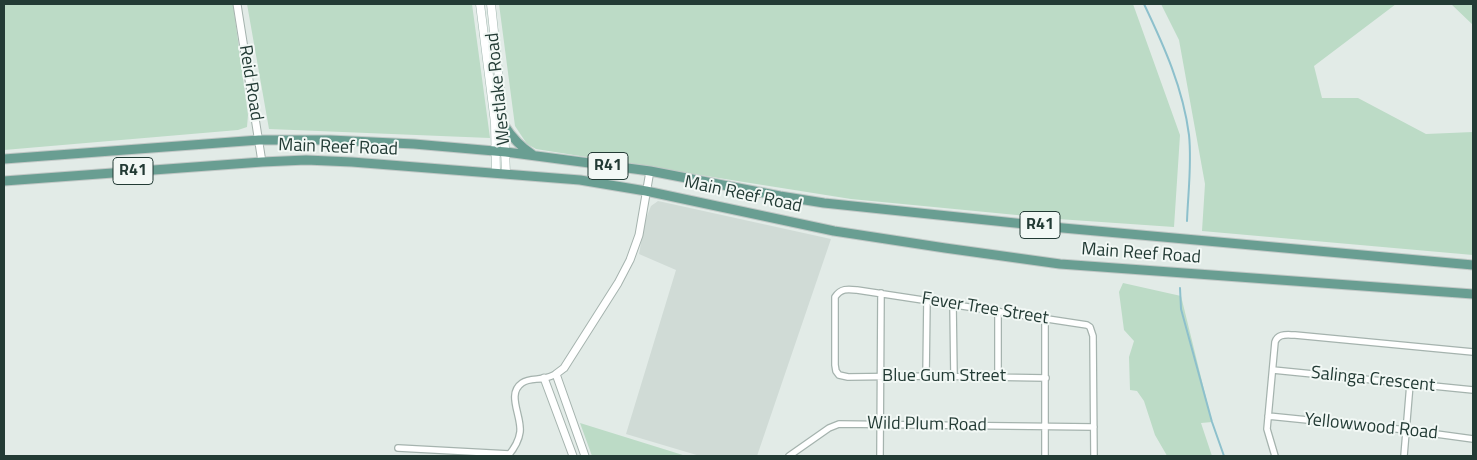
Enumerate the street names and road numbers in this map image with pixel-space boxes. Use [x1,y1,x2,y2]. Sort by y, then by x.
street label: Westlake Road [482,32,516,146]
street label: Reid Road [233,44,267,122]
street label: Main Reef Road [278,135,398,161]
road number: R41 [588,153,628,180]
road number: R41 [113,158,153,185]
street label: Main Reef Road [682,172,804,218]
road number: R41 [1020,212,1060,238]
street label: Main Reef Road [1081,239,1201,269]
street label: Fever Tree Street [920,288,1050,330]
street label: Salinga Crescent [1310,363,1436,397]
street label: Blue Gum Street [882,366,1006,388]
street label: Yellowwood Road [1303,409,1439,445]
street label: Wild Plum Road [867,413,987,437]

